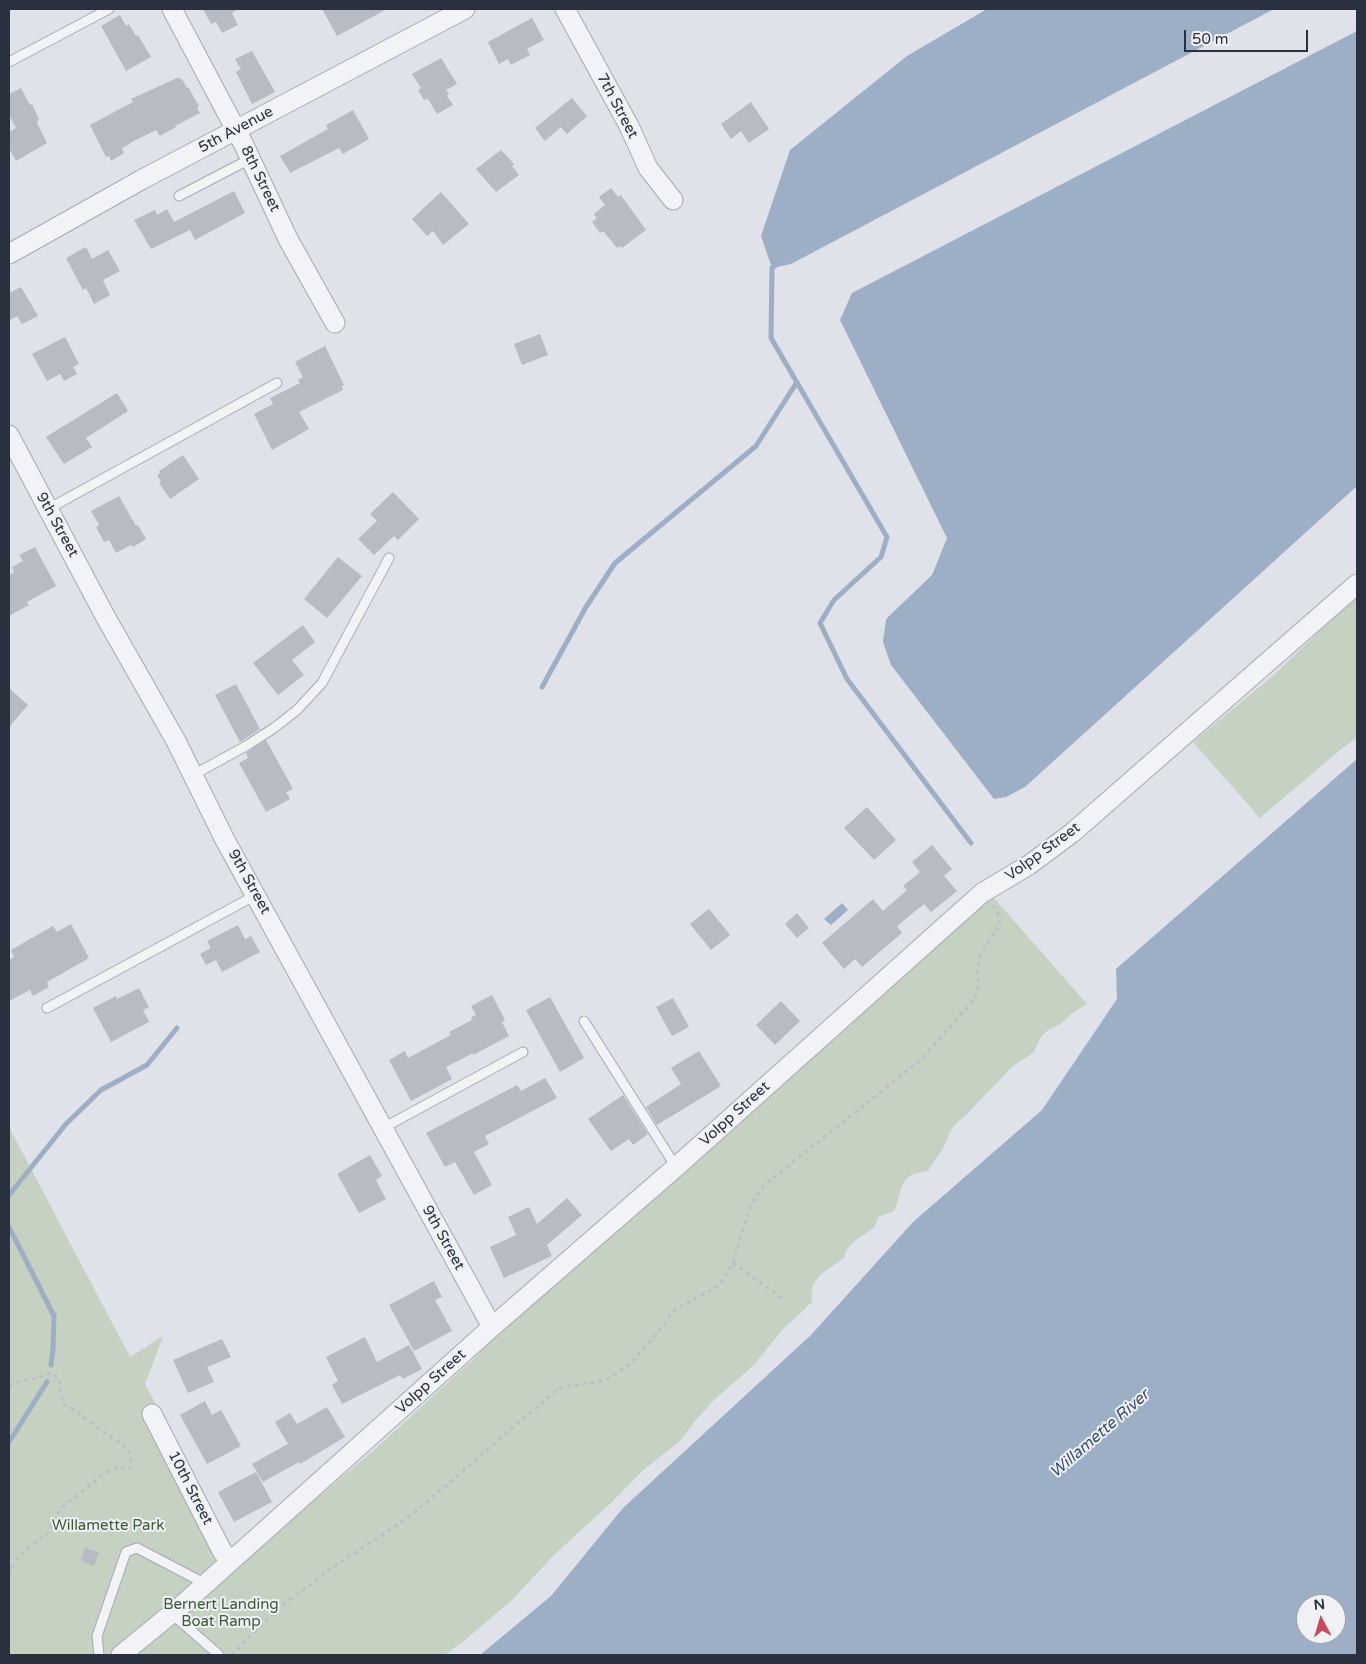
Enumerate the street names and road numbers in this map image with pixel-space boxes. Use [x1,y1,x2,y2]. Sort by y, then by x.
street label: 7th Street [592,70,642,142]
street label: 5th Avenue [196,103,276,157]
street label: 8th Street [236,143,284,215]
street label: 9th Street [32,490,82,560]
street label: Volpp Street [1002,819,1084,885]
street label: 9th Street [224,847,274,917]
street label: Volpp Street [696,1078,774,1150]
street label: 9th Street [418,1203,468,1273]
street label: Volpp Street [392,1346,470,1418]
street label: 10th Street [164,1448,216,1528]

